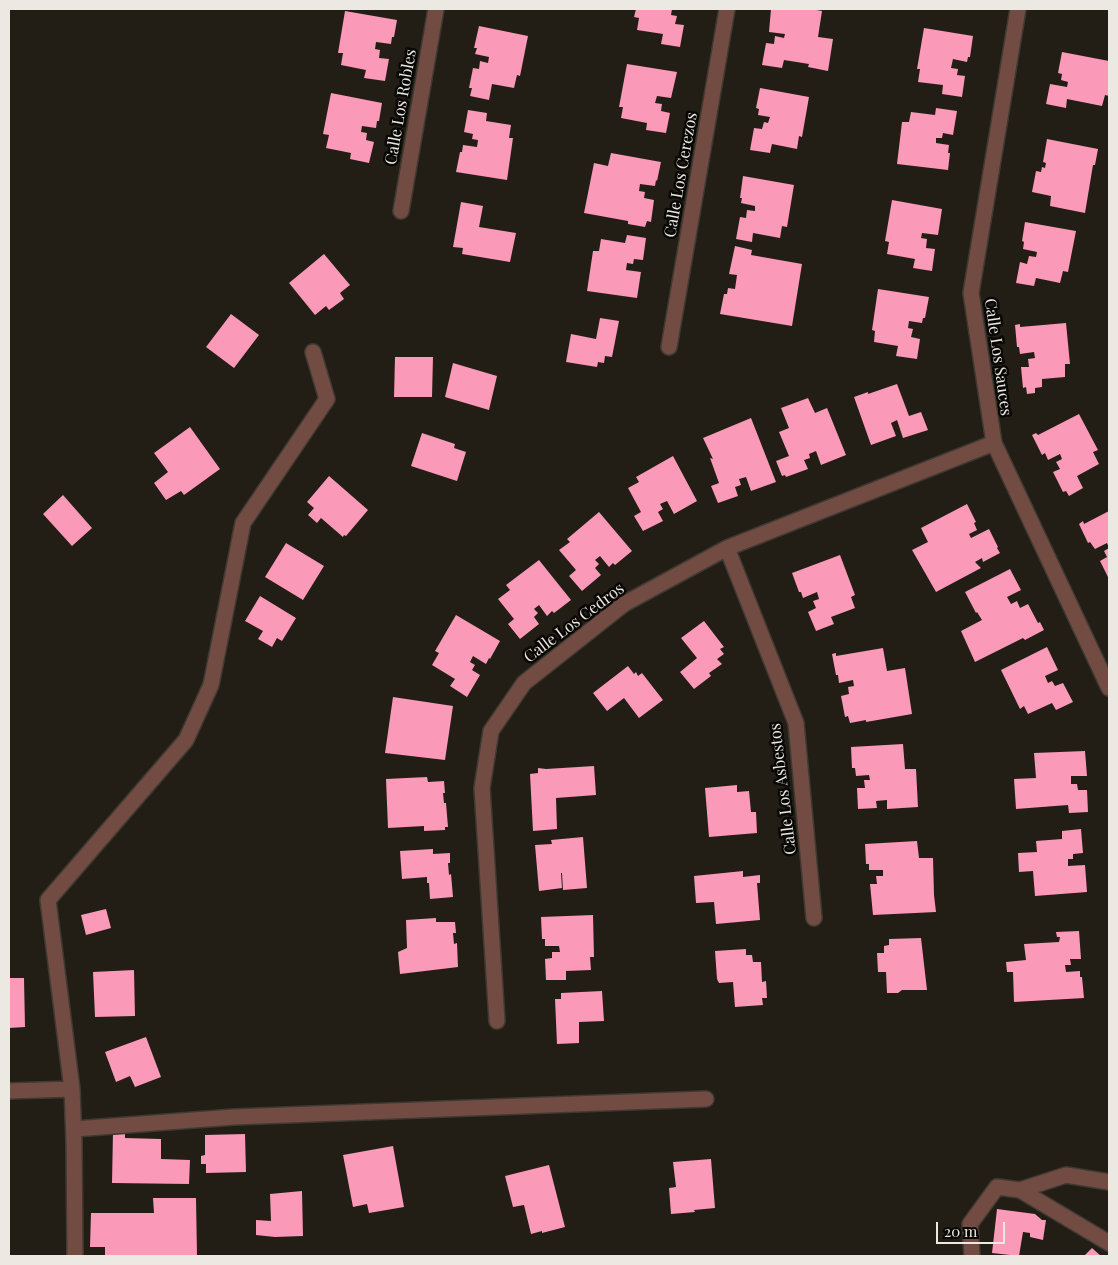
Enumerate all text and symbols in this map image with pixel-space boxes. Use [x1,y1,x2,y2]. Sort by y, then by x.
street label: Calle Los Robles [381,48,421,166]
street label: Calle Los Cerezos [661,111,701,239]
street label: Calle Los Sauces [980,297,1016,417]
street label: Calle Los Cedros [520,579,628,667]
street label: Calle Los Asbestos [765,722,801,856]
scale bar [938,1212,1007,1244]
text: 20 m [944,1221,977,1241]

